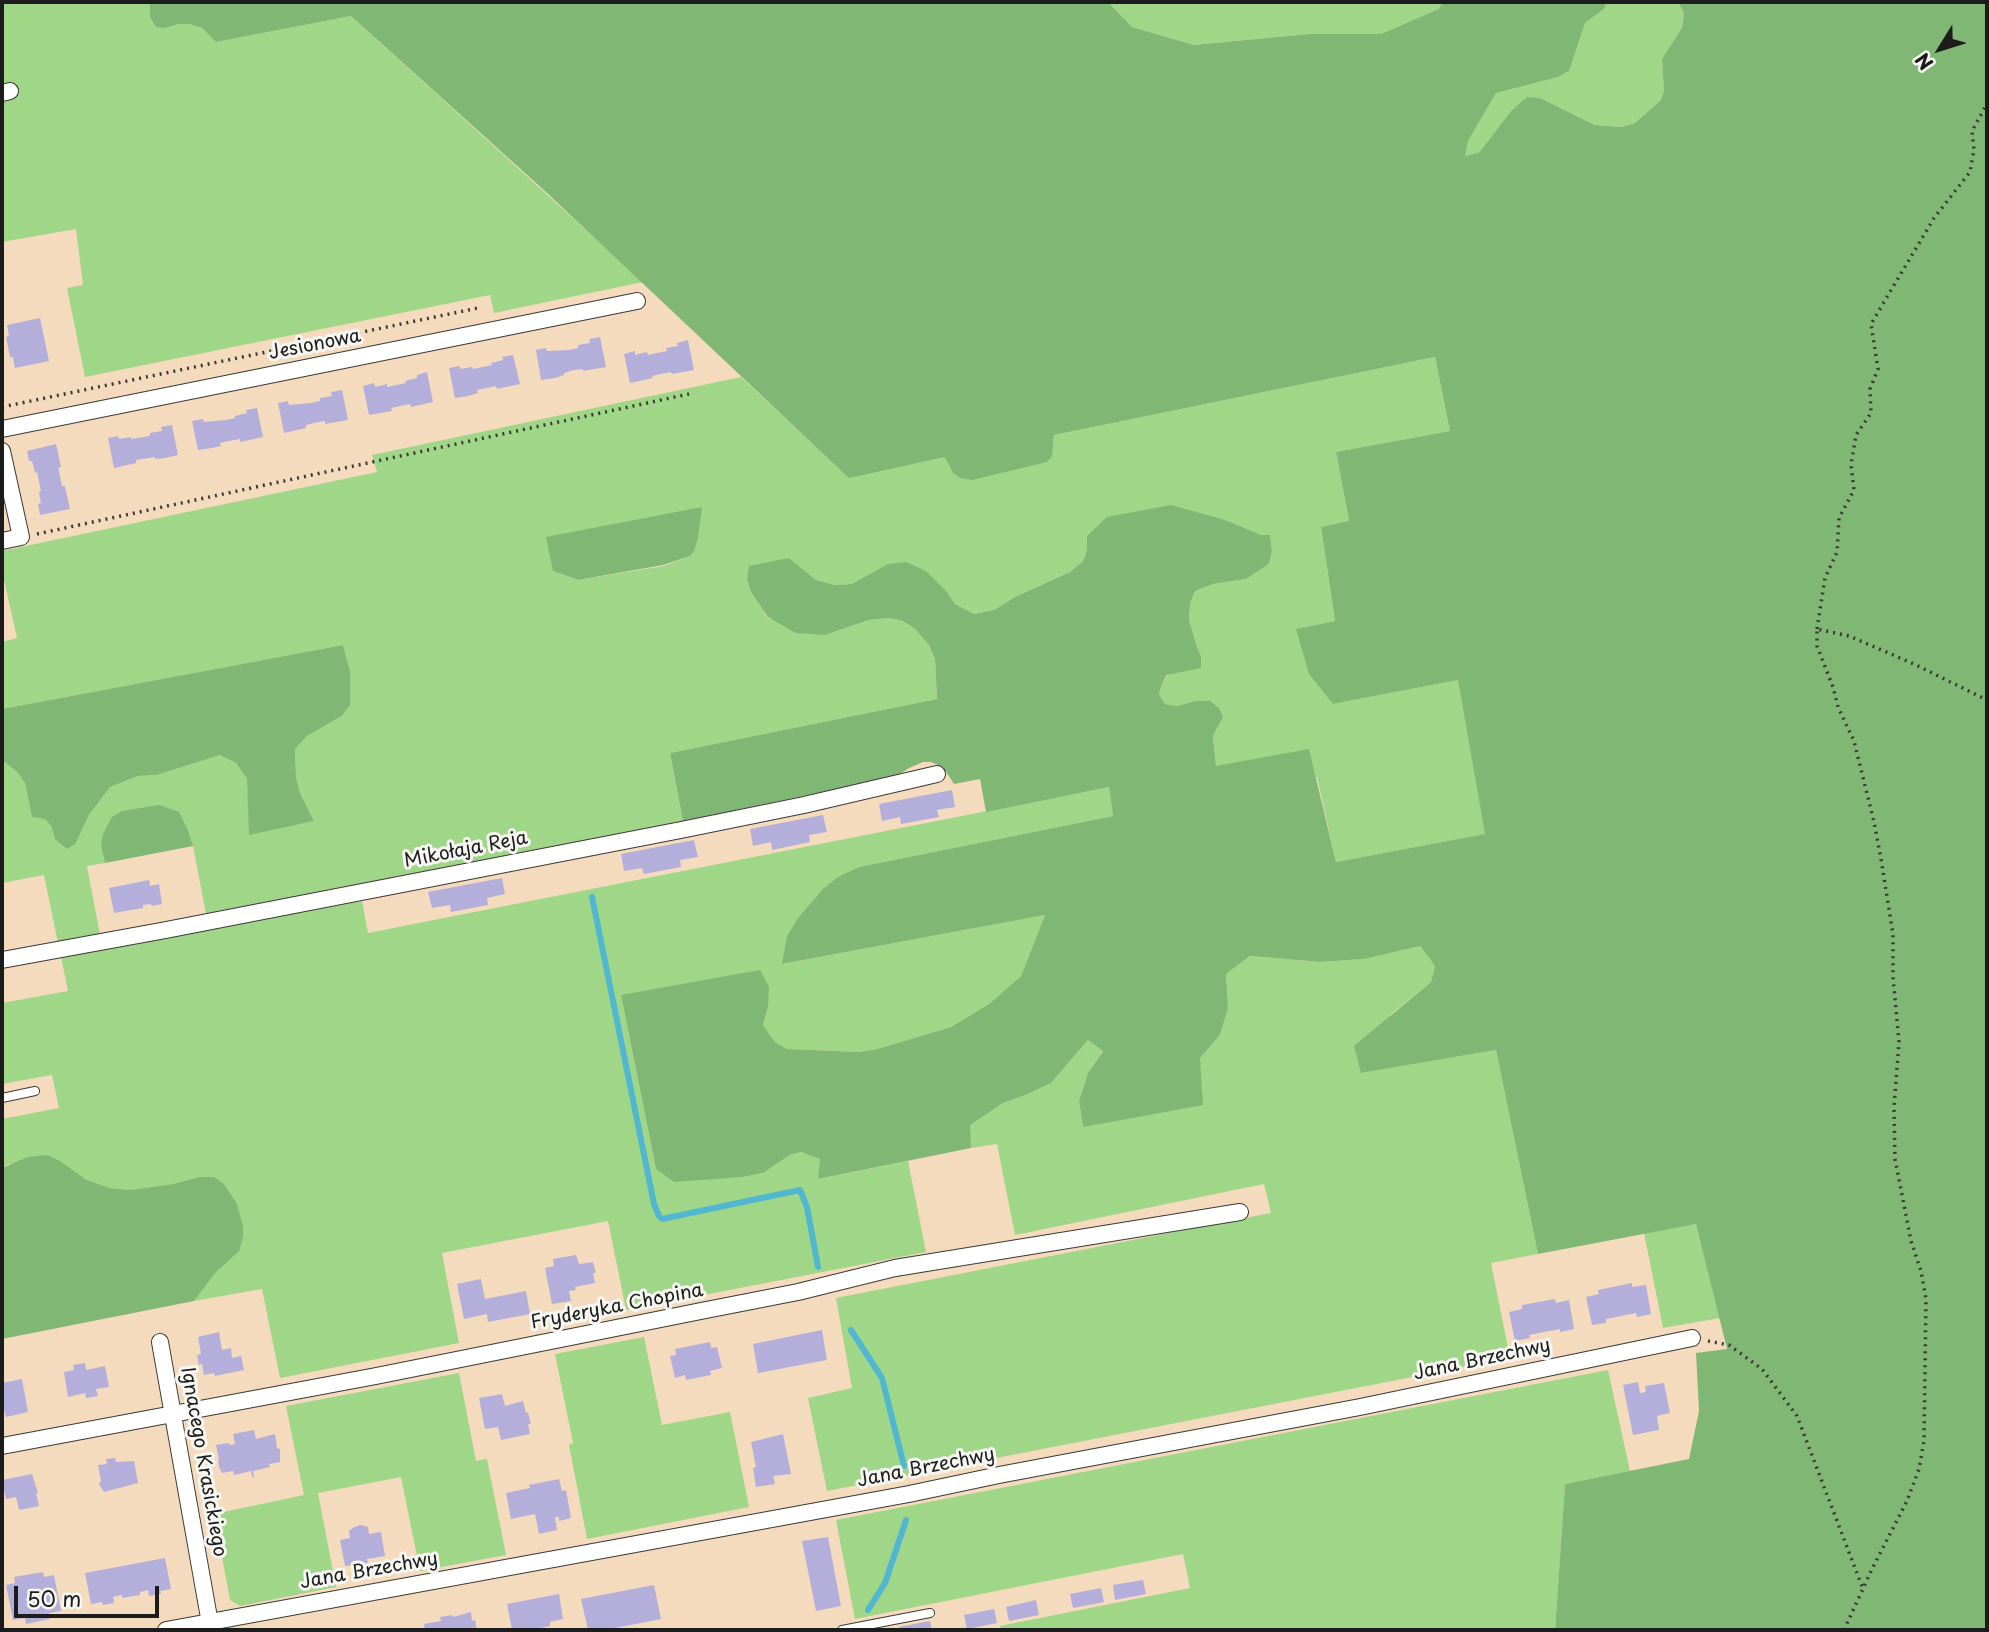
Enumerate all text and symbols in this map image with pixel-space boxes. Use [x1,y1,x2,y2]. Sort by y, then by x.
north arrow [1905,14,1975,84]
text: N [1908,47,1939,76]
street label: Jesionowa [267,325,363,365]
street label: Mikołaja Reja [402,827,530,873]
street label: Fryderyka Chopina [529,1279,705,1335]
street label: Jana Brzechwy [1411,1334,1553,1386]
street label: Ignacego Krasickiego [175,1365,231,1559]
street label: Jana Brzechwy [855,1444,997,1492]
street label: Jana Brzechwy [298,1548,440,1594]
scale bar [18,1572,163,1616]
text: 50 m [27,1582,81,1614]

